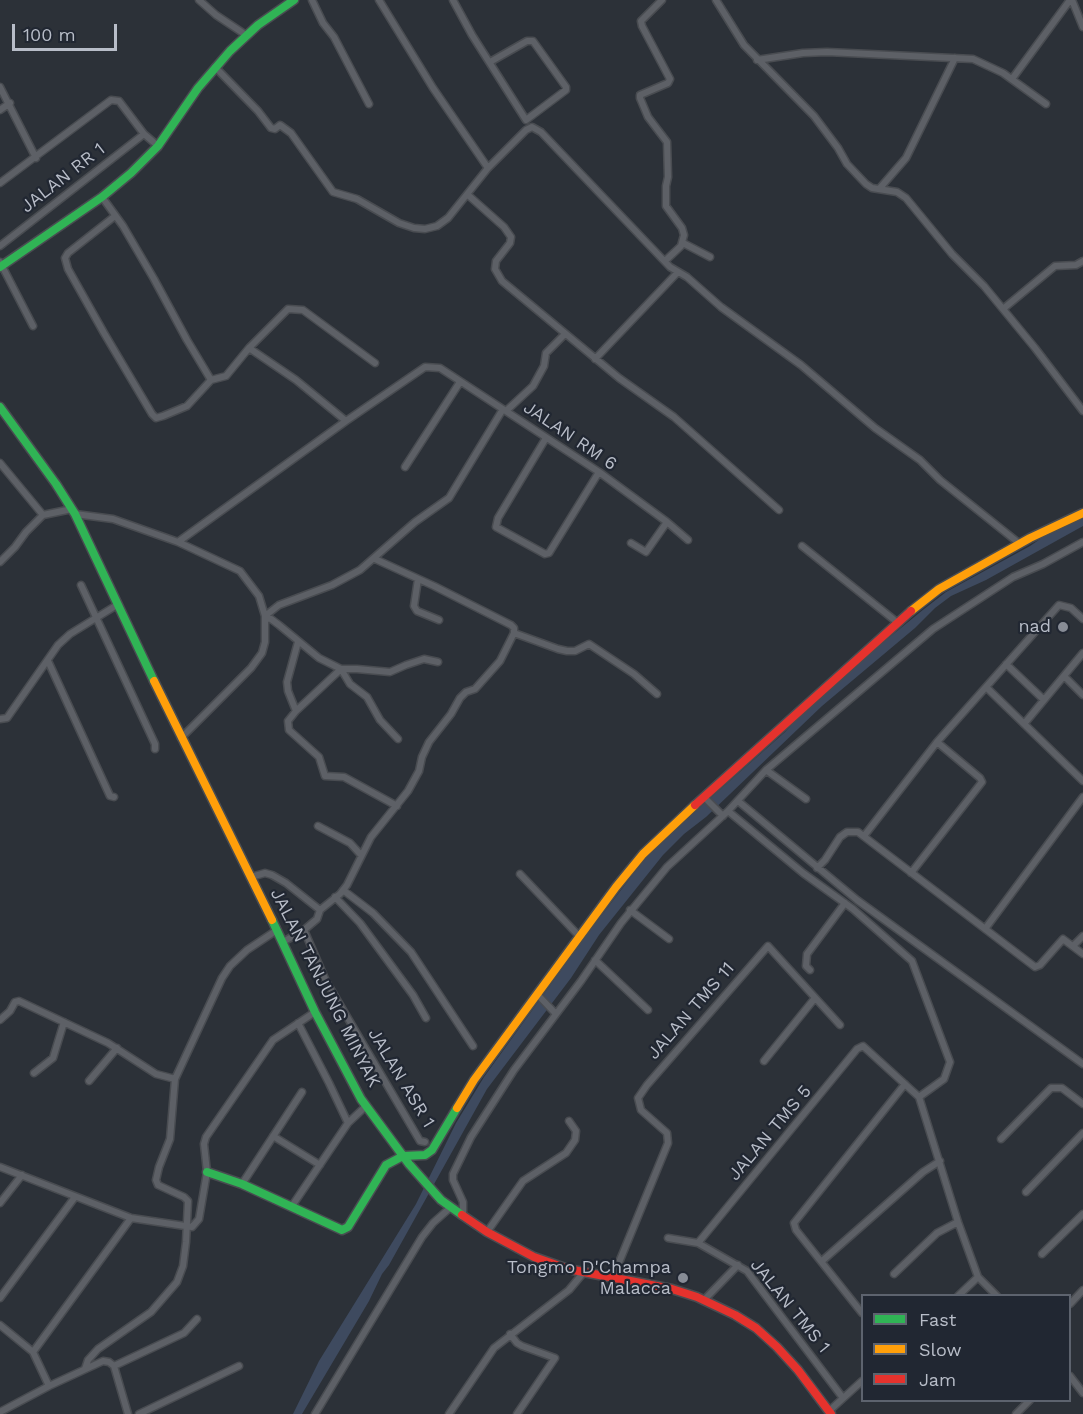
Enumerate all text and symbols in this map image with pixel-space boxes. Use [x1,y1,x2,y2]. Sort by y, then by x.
scale bar [15,12,120,50]
text: 100 m [23,24,76,45]
street label: JALAN RR 1 [17,138,109,218]
street label: JALAN RM 6 [519,397,621,475]
place label: nad [1018,616,1051,638]
marker: nad [1056,620,1070,634]
street label: JALAN TANJUNG MINYAK [265,885,385,1091]
street label: JALAN TMS 11 [643,958,739,1064]
street label: JALAN ASR 1 [363,1024,439,1132]
street label: JALAN TMS 5 [724,1081,816,1185]
street label: JALAN TMS 1 [746,1255,834,1357]
place label: Tongmo D'Champa Malacca [507,1257,671,1300]
marker: Tongmo D'Champa Malacca [676,1271,690,1285]
legend [861,1294,1071,1402]
text: Fast [919,1309,956,1330]
text: Slow [919,1339,962,1360]
text: Jam [919,1369,956,1390]

